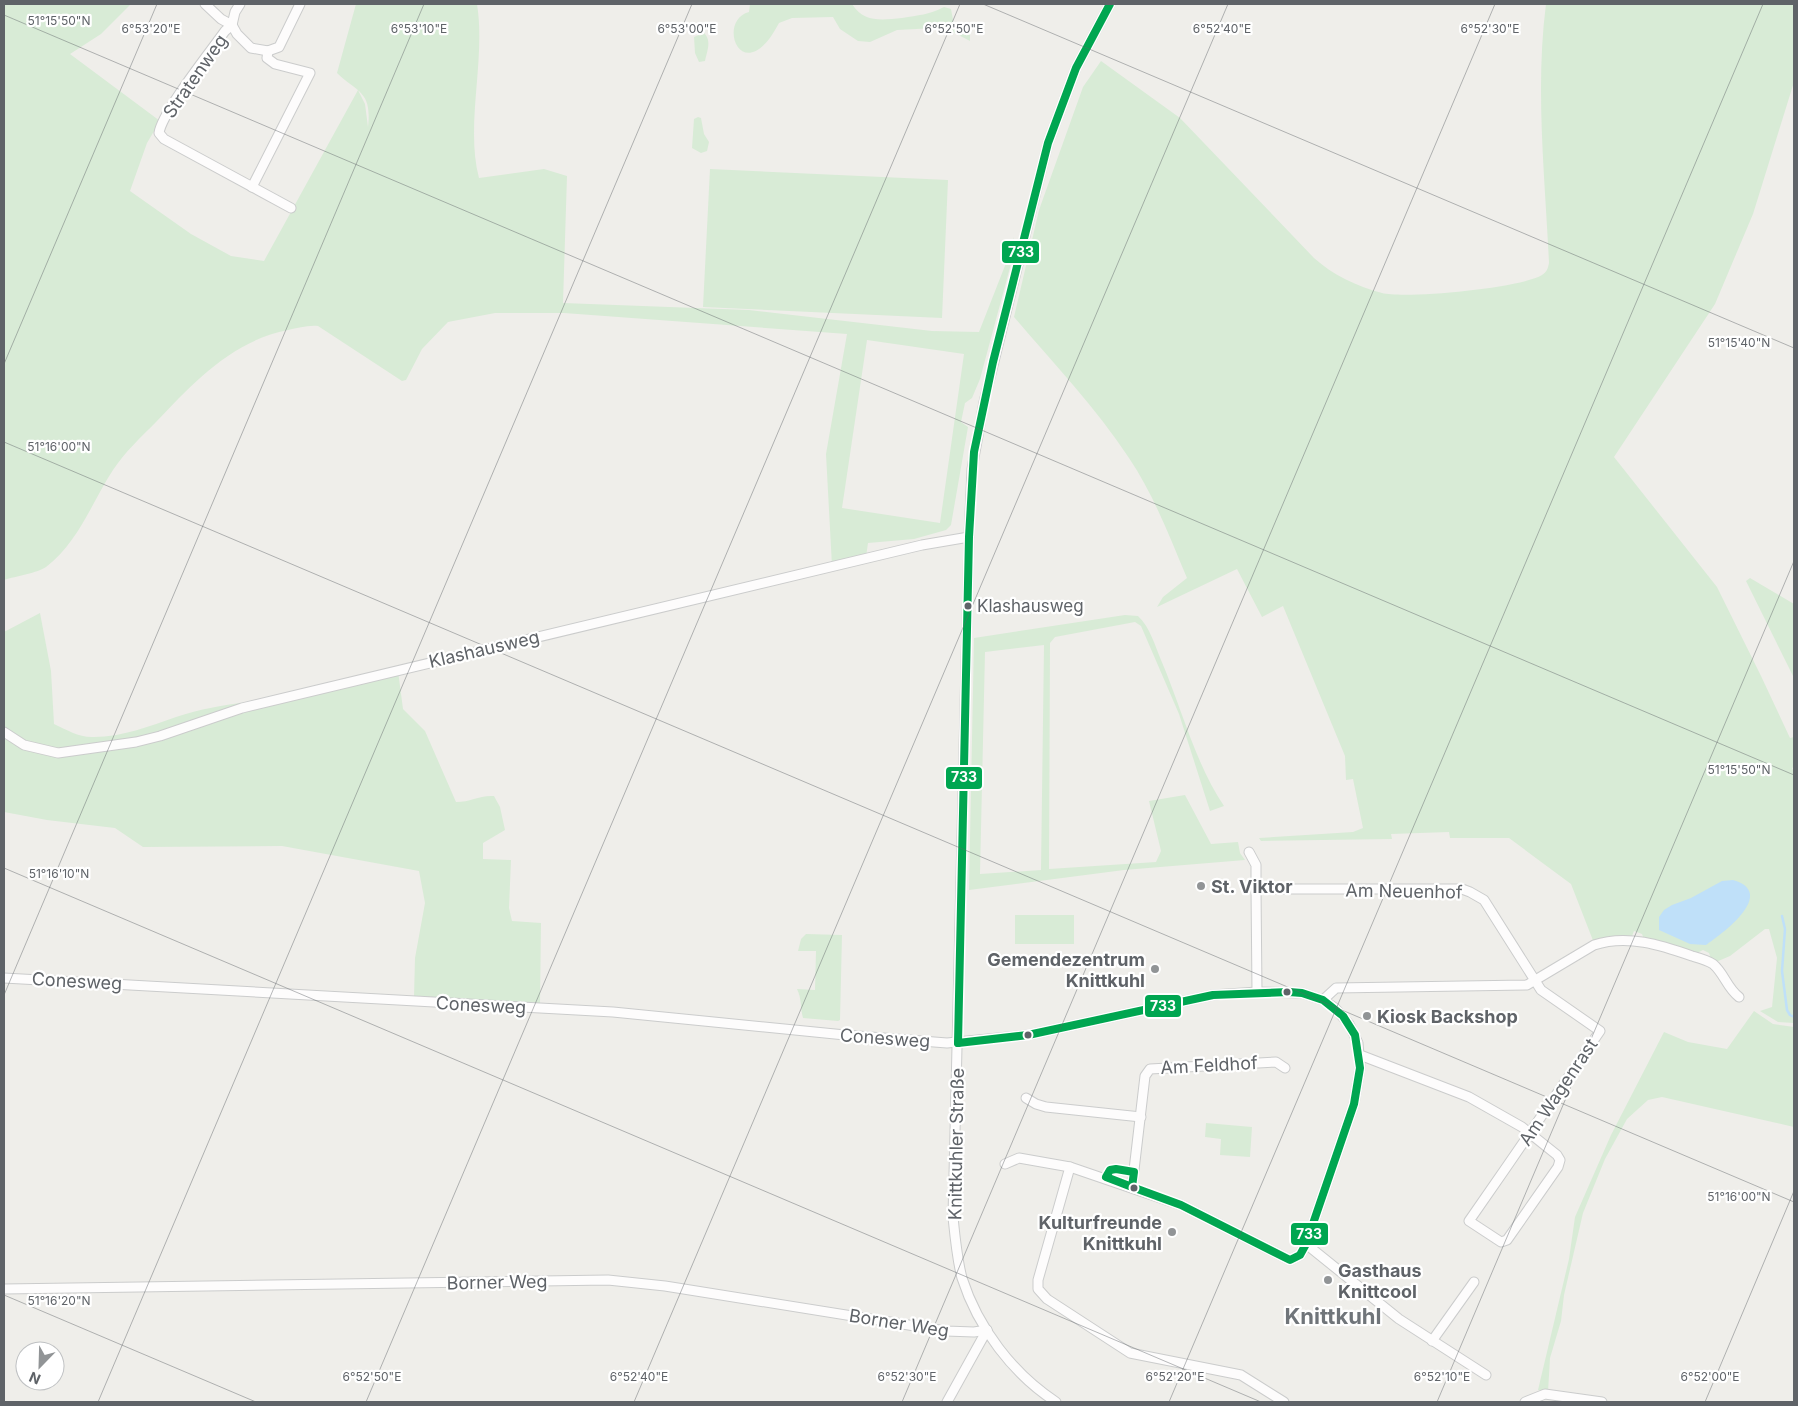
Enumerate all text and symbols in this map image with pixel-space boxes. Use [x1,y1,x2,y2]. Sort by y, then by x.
text: 51°15'50"N [28,13,90,28]
text: 6°53'20"E [122,21,180,36]
text: 6°53'10"E [391,21,447,36]
text: 6°53'00"E [657,21,717,36]
text: 6°52'50"E [925,21,983,36]
text: 6°52'40"E [1193,21,1251,36]
text: 6°52'30"E [1461,21,1519,36]
street label: Stratenweg [159,30,231,122]
line badge: 733 [1001,240,1040,264]
text: 733 [1008,243,1034,260]
text: 51°15'40"N [1708,335,1770,350]
text: 51°16'00"N [27,439,91,454]
place label: Klashausweg [977,596,1084,616]
marker: Klashausweg [963,601,973,611]
street label: Klashausweg [427,626,541,672]
text: 51°15'50"N [1708,762,1770,777]
line badge: 733 [945,766,983,790]
text: 733 [951,768,977,785]
text: 51°16'10"N [29,866,89,881]
place label: St. Viktor [1211,876,1293,897]
street label: Am Neuenhof [1345,879,1463,903]
marker: St. Viktor [1195,880,1207,892]
place label: Gemendezentrum Knittkuhl [987,949,1145,991]
marker: Gemendezentrum Knittkuhl [1149,963,1161,975]
street label: Conesweg [31,968,123,994]
unlabelled marker [1282,987,1292,997]
street label: Conesweg [435,992,527,1018]
line badge: 733 [1144,994,1182,1018]
text: 733 [1150,997,1176,1014]
place label: Kiosk Backshop [1377,1006,1518,1027]
marker: Kiosk Backshop [1361,1010,1373,1022]
street label: Conesweg [839,1024,931,1052]
unlabelled marker [1023,1030,1033,1040]
street label: Am Wagenrast [1514,1034,1602,1150]
street label: Am Feldhof [1160,1052,1258,1078]
street label: Knittkuhler Straße [944,1068,968,1220]
unlabelled marker [1129,1183,1139,1193]
text: 51°16'00"N [1707,1189,1771,1204]
place label: Kulturfreunde Knittkuhl [1039,1212,1162,1254]
line badge: 733 [1290,1222,1329,1246]
text: 733 [1296,1225,1322,1242]
marker: Kulturfreunde Knittkuhl [1166,1226,1178,1238]
place label: Gasthaus Knittcool [1338,1260,1422,1302]
street label: Borner Weg [446,1271,548,1293]
marker: Gasthaus Knittcool [1322,1274,1334,1286]
text: 51°16'20"N [27,1293,91,1308]
district label: Knittkuhl [1285,1303,1382,1329]
street label: Borner Weg [848,1305,950,1341]
north arrow [15,1341,65,1391]
text: N [26,1369,43,1388]
text: 6°52'50"E [343,1369,401,1384]
text: 6°52'40"E [610,1369,668,1384]
text: 6°52'30"E [878,1369,936,1384]
text: 6°52'20"E [1146,1369,1204,1384]
text: 6°52'10"E [1414,1369,1470,1384]
text: 6°52'00"E [1680,1369,1740,1384]

